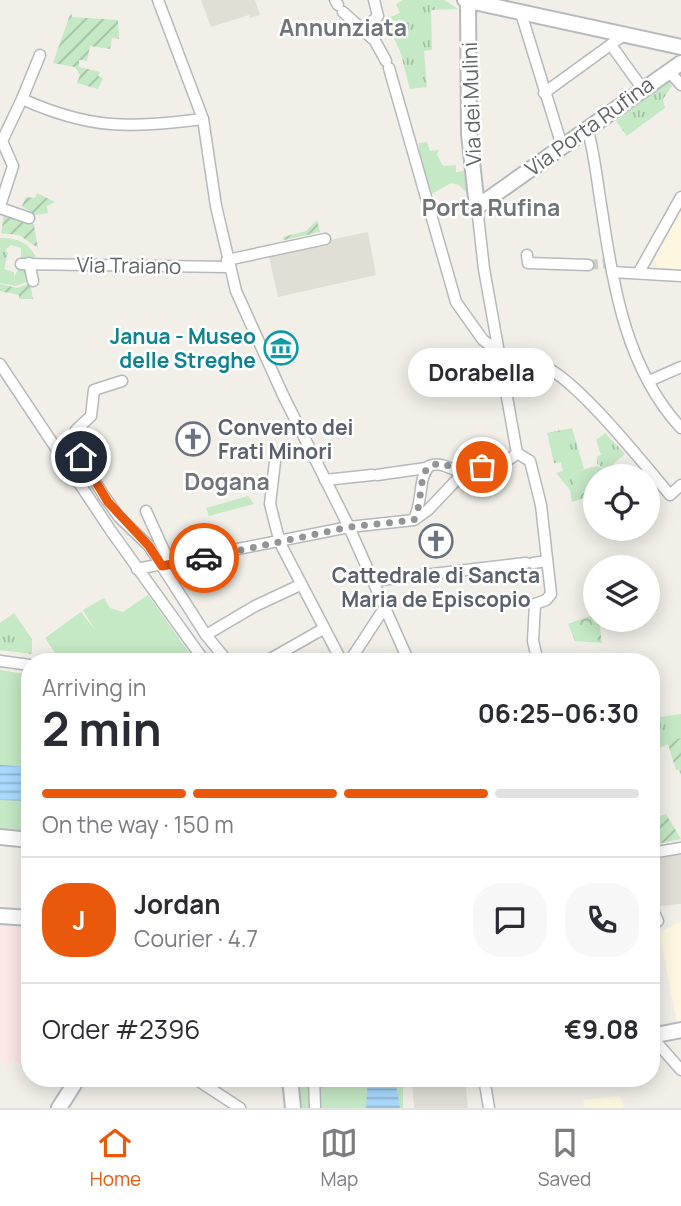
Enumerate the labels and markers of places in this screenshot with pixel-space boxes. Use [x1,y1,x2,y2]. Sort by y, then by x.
place label: Janua - Museo delle Streghe [110,322,256,374]
museum icon: Janua - Museo delle Streghe [262,329,300,367]
callout: Dorabella [408,348,556,397]
place label: Convento dei Frati Minori [218,413,353,465]
church icon: Convento dei Frati Minori [174,420,212,458]
pin [51,427,111,487]
pin [452,437,512,497]
church icon: Cattedrale di Sancta Maria de Episcopio [417,522,455,560]
place label: Cattedrale di Sancta Maria de Episcopio [332,561,540,613]

